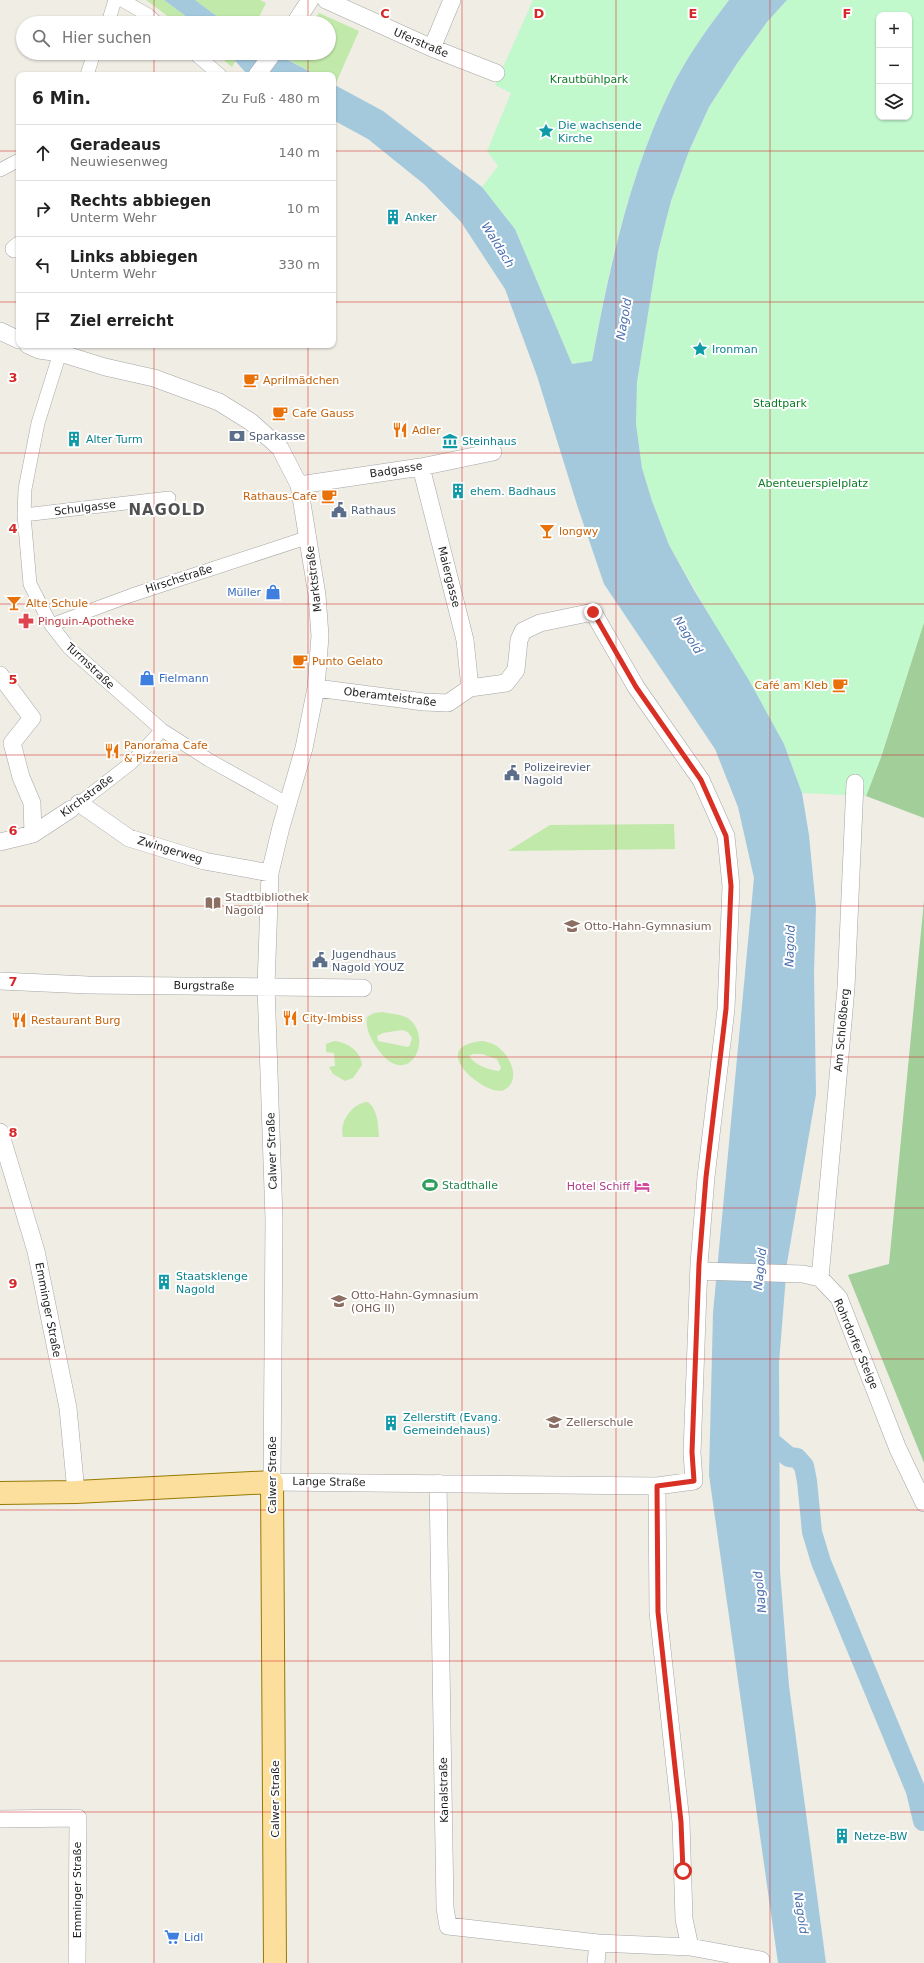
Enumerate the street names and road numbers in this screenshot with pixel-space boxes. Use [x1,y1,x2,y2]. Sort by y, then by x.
street label: Uferstraße [392,26,451,60]
street label: Badgasse [369,459,424,481]
street label: Schulgasse [53,498,117,518]
street label: Marktstraße [303,545,325,613]
street label: Maiergasse [435,545,463,609]
street label: Hirschstraße [144,562,214,596]
street label: Turmstraße [62,639,117,692]
street label: Oberamteistraße [343,685,437,709]
street label: Kirchstraße [58,772,116,820]
street label: Zwingerweg [136,834,204,866]
street label: Burgstraße [173,979,235,993]
street label: Am Schloßberg [832,988,852,1072]
street label: Calwer Straße [264,1112,280,1190]
street label: Emminger Straße [32,1261,64,1359]
street label: Rohrdorfer Steige [831,1297,881,1391]
street label: Calwer Straße [266,1436,279,1514]
street label: Lange Straße [292,1475,366,1489]
street label: Kanalstraße [437,1757,451,1823]
street label: Calwer Straße [269,1760,282,1838]
street label: Emminger Straße [71,1842,84,1938]

